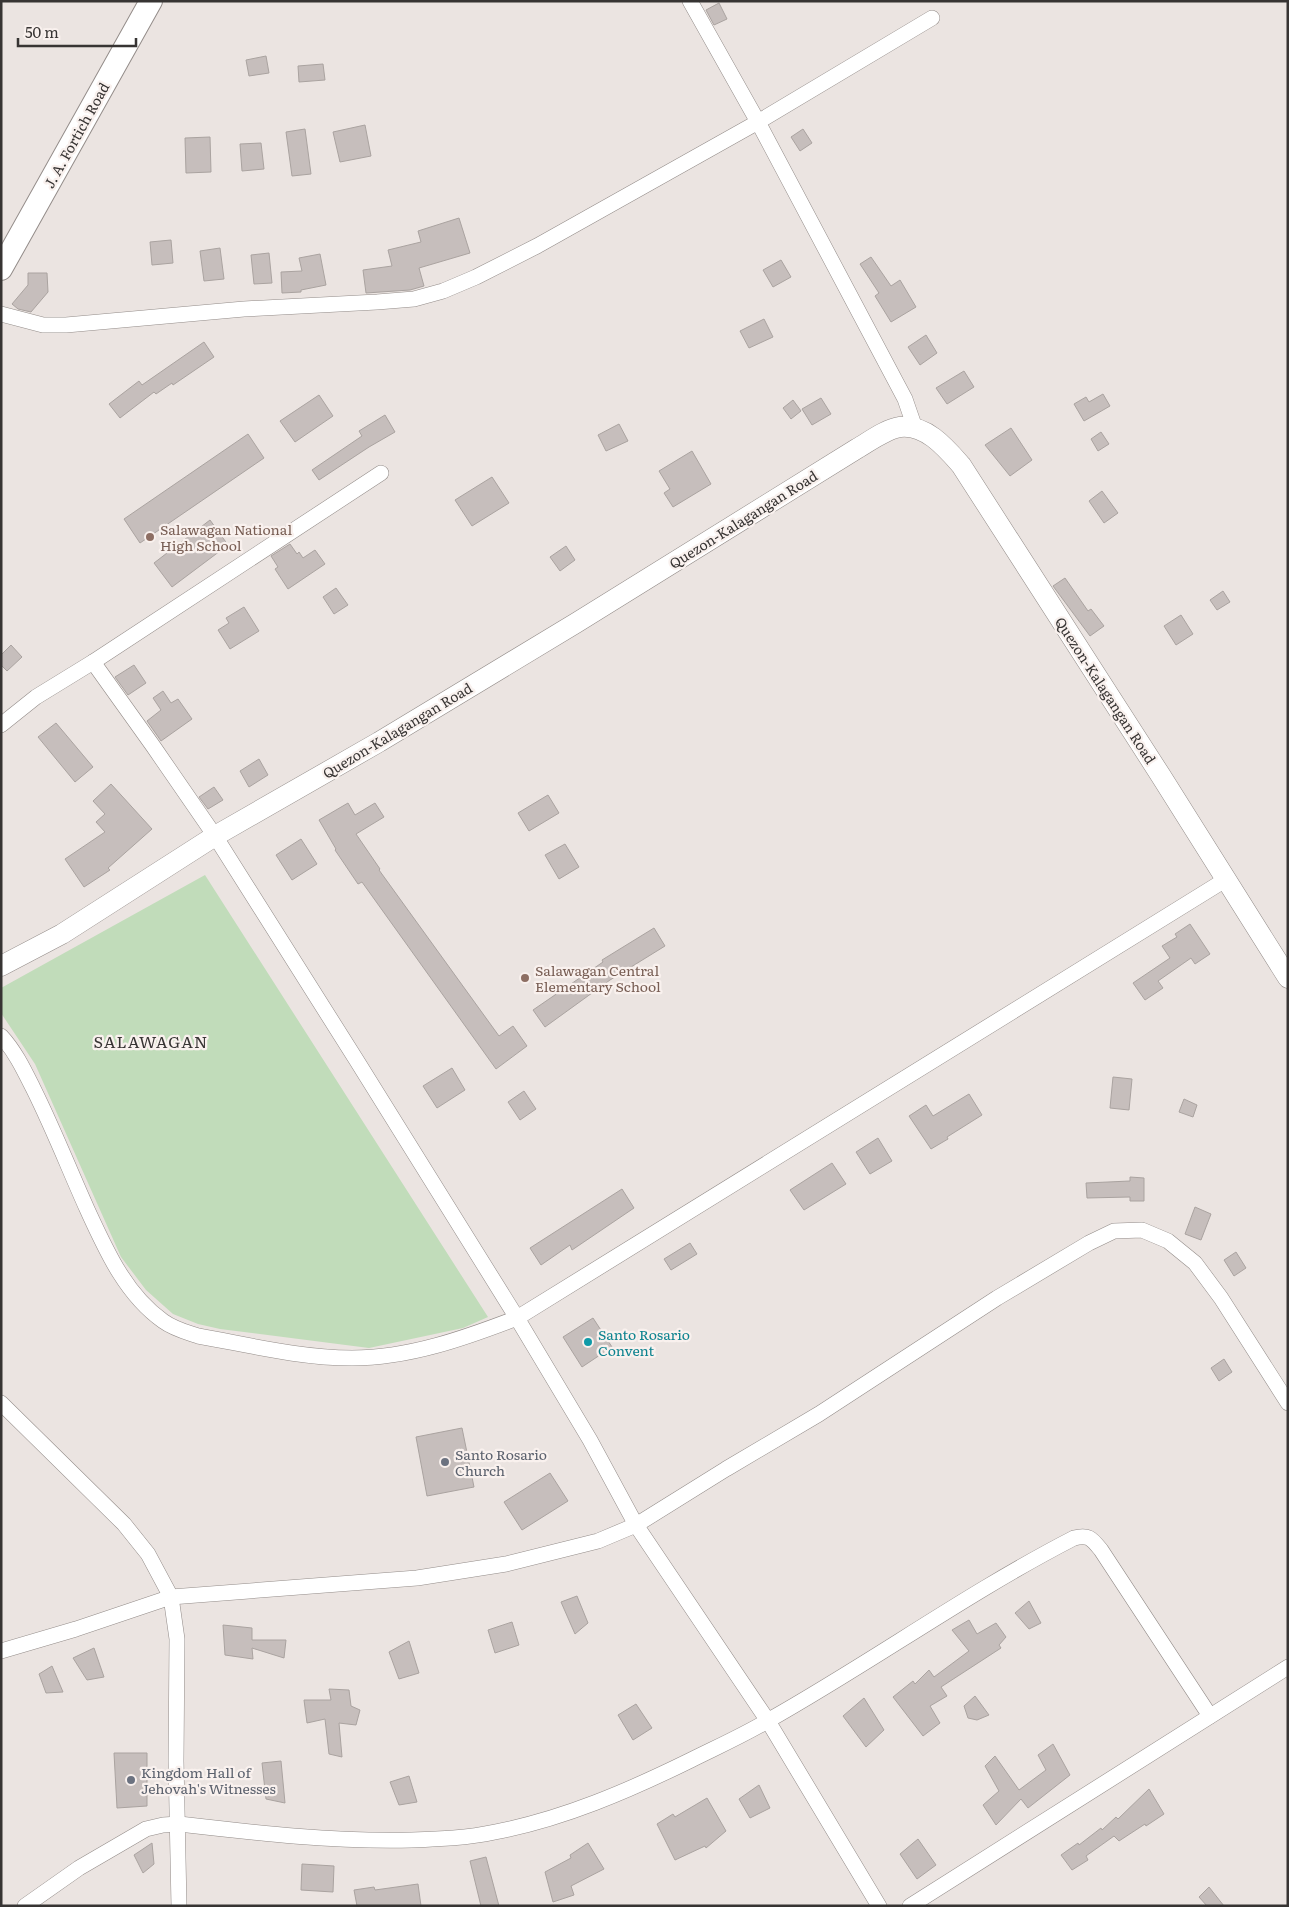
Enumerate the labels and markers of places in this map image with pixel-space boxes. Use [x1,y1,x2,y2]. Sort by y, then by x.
place label: Salawagan National High School [160,519,292,555]
marker: Salawagan National High School [144,531,156,543]
place label: Salawagan Central Elementary School [535,960,661,996]
marker: Salawagan Central Elementary School [519,972,531,984]
place label: Santo Rosario Convent [598,1324,690,1360]
marker: Santo Rosario Convent [582,1336,594,1348]
place label: Santo Rosario Church [455,1444,547,1480]
marker: Santo Rosario Church [439,1456,451,1468]
place label: Kingdom Hall of Jehovah's Witnesses [141,1762,276,1798]
marker: Kingdom Hall of Jehovah's Witnesses [125,1774,137,1786]

